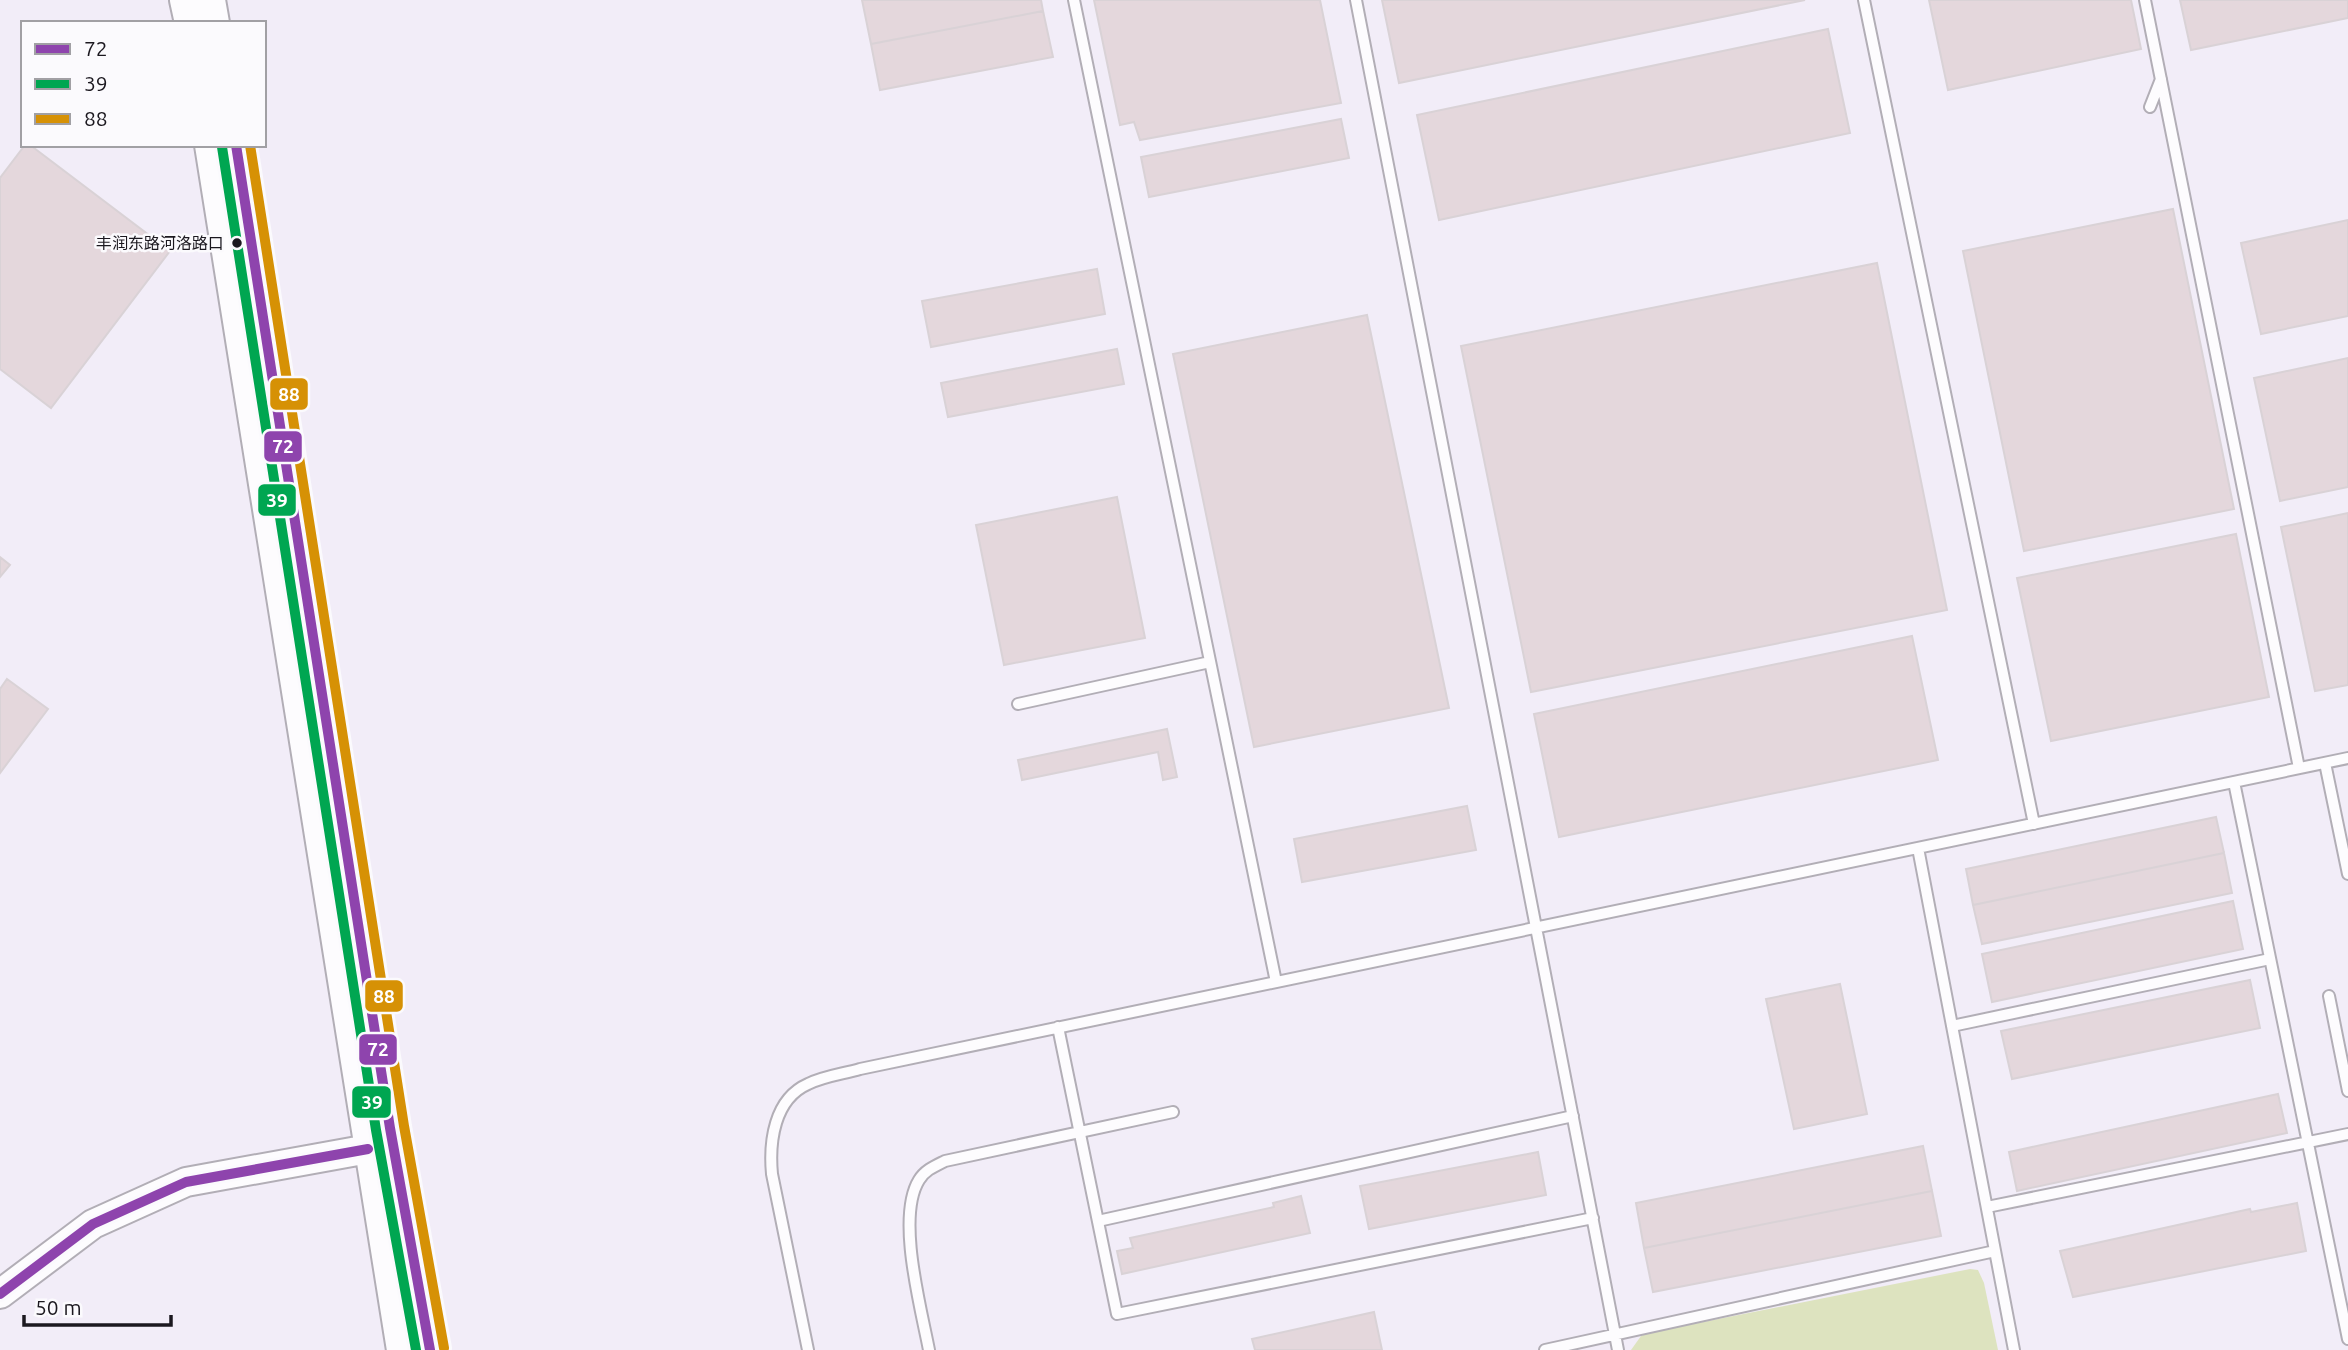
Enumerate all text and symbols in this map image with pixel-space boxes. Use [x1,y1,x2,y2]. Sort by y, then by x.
legend [21,21,266,147]
text: 72 [84,36,108,60]
text: 39 [84,71,108,95]
text: 88 [84,106,108,130]
place label: 丰润东路河洛路口 [96,234,224,252]
marker: 丰润东路河洛路口 [230,236,244,250]
line badge: 88 [269,377,309,411]
text: 88 [278,383,300,405]
line badge: 72 [263,430,303,463]
text: 72 [272,435,294,457]
line badge: 39 [257,483,297,517]
text: 39 [266,489,288,511]
line badge: 88 [364,979,404,1013]
text: 88 [373,985,395,1007]
line badge: 72 [358,1033,398,1066]
text: 72 [367,1038,389,1060]
line badge: 39 [351,1085,392,1119]
text: 39 [361,1091,383,1113]
scale bar [24,1284,172,1328]
text: 50 m [35,1295,82,1319]

